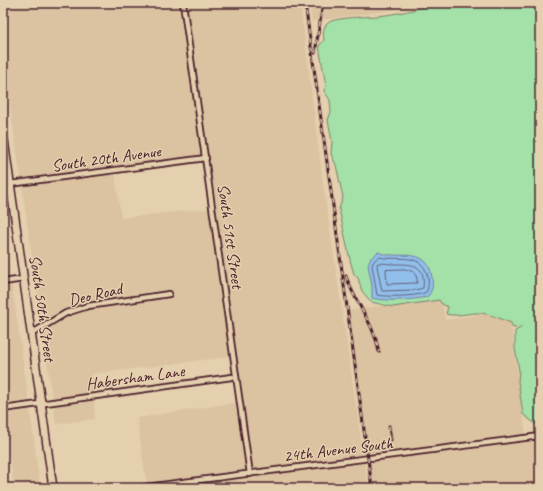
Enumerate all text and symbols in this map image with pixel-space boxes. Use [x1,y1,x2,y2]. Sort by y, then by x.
street label: South 20th Avenue [50,140,163,177]
street label: South 51st Street [213,182,249,292]
street label: South 50th Street [25,253,61,365]
street label: Deo Road [66,278,126,311]
street label: Habersham Lane [85,360,187,395]
street label: 24th Avenue South [282,432,395,467]

